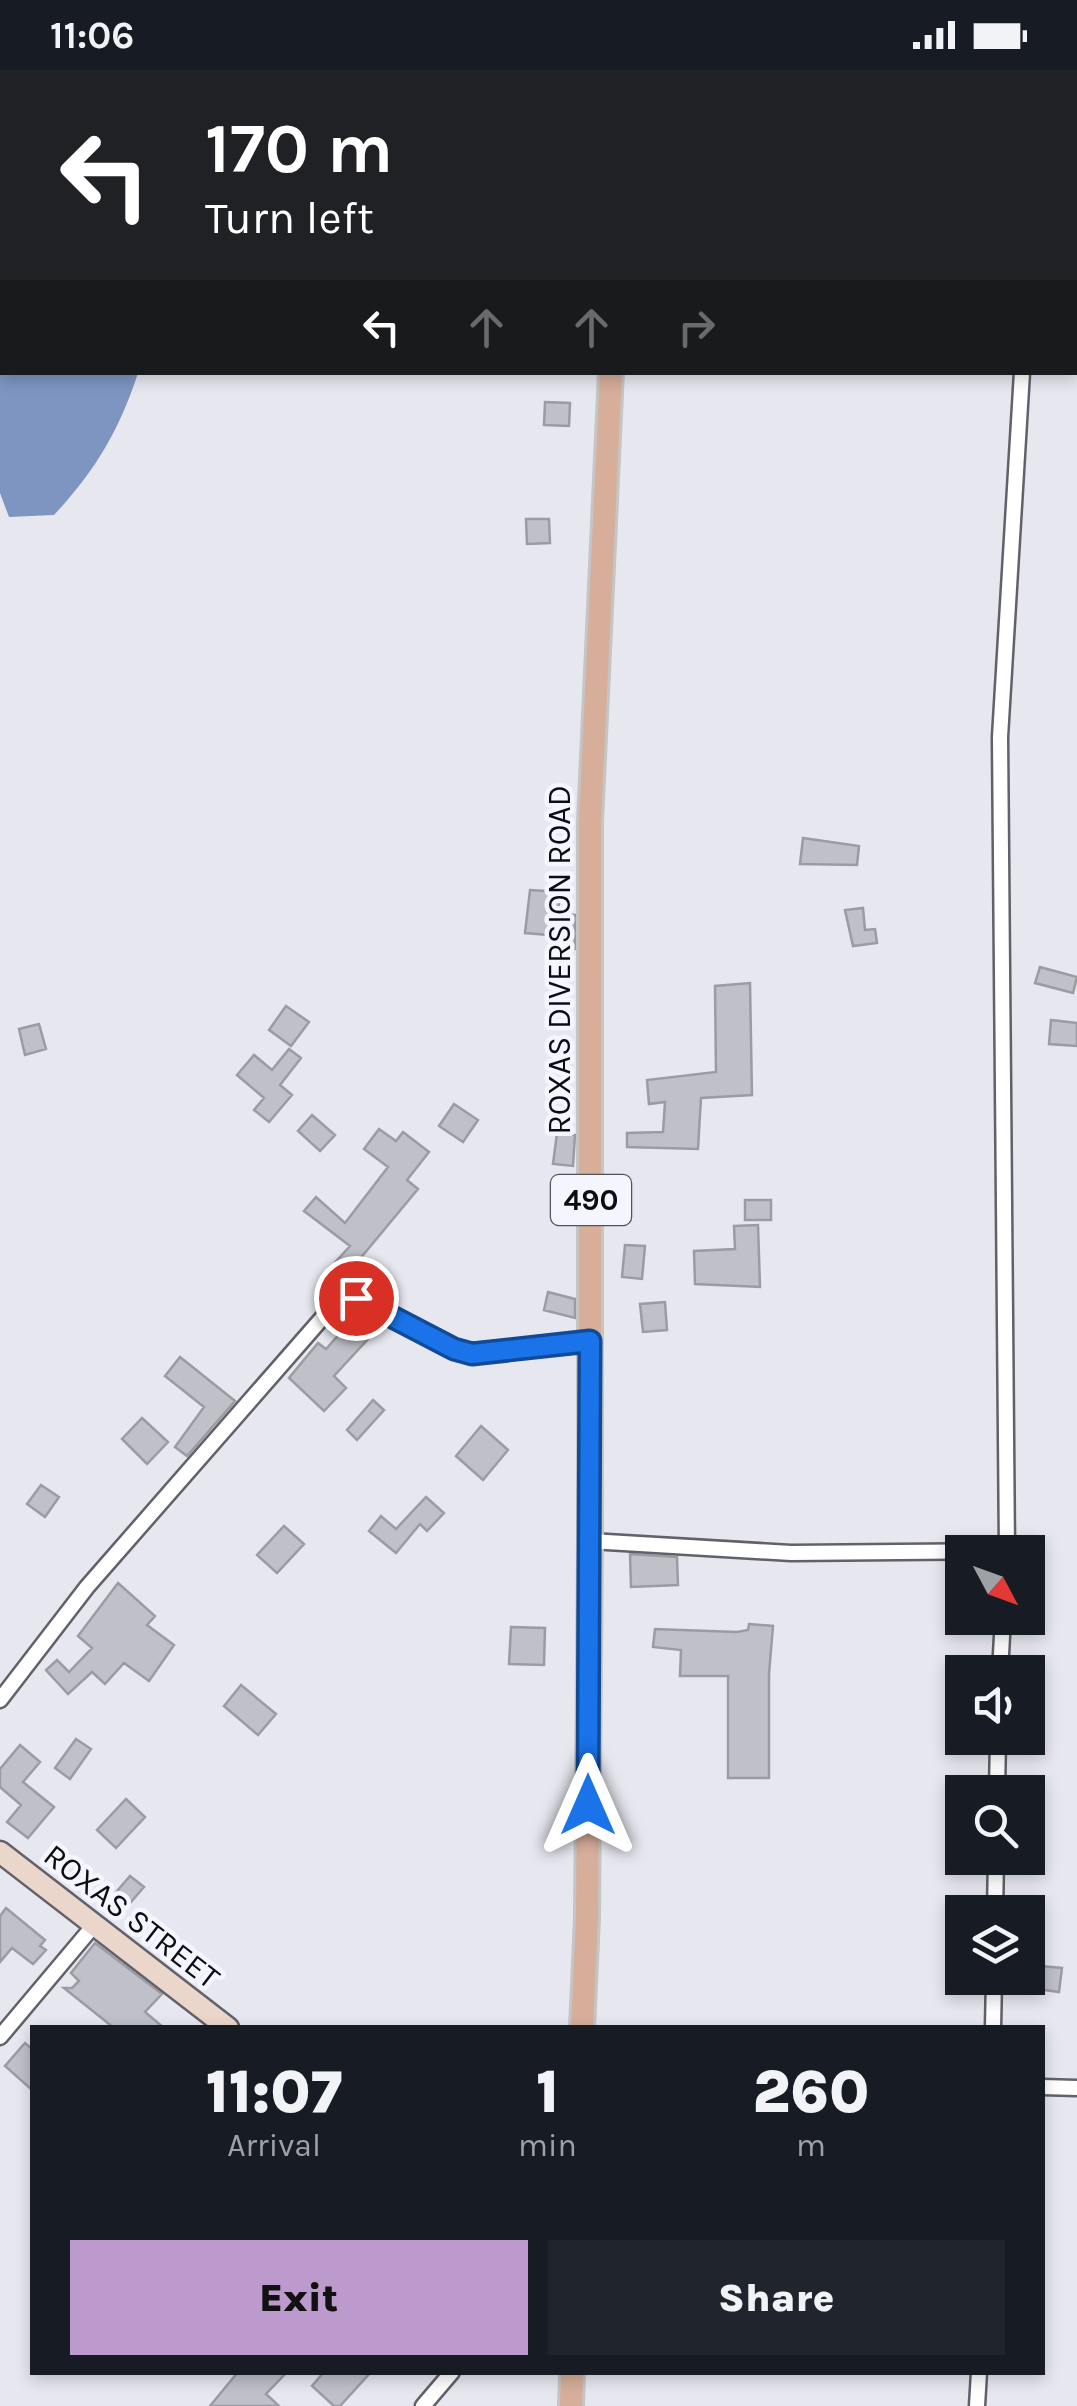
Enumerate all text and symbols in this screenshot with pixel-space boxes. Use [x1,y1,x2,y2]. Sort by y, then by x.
text: 11:06 [50,13,134,58]
text: 170 m [205,108,393,190]
icon: left [40,110,170,240]
text: Turn left [205,192,374,244]
icon: left [354,300,409,355]
icon: ahead [459,300,514,355]
icon: ahead [564,300,619,355]
icon: right [669,300,724,355]
street label: ROXAS DIVERSION ROAD [541,785,578,1135]
road number: 490 [551,1175,631,1225]
pin [314,1256,399,1341]
icon: arrive [329,1271,384,1326]
north arrow [945,1535,1045,1635]
map controls [945,1535,1045,1995]
button: sound [945,1655,1045,1755]
position arrow [536,1753,640,1857]
button: search [945,1775,1045,1875]
street label: ROXAS STREET [37,1836,227,1996]
button: layers [945,1895,1045,1995]
text: 11:07 [206,2057,342,2127]
text: 1 [536,2057,559,2127]
text: 260 [752,2057,869,2127]
text: Arrival [227,2127,321,2164]
text: min [518,2127,577,2164]
text: m [796,2127,826,2164]
button: Exit [70,2240,528,2355]
button: Share [548,2240,1005,2355]

